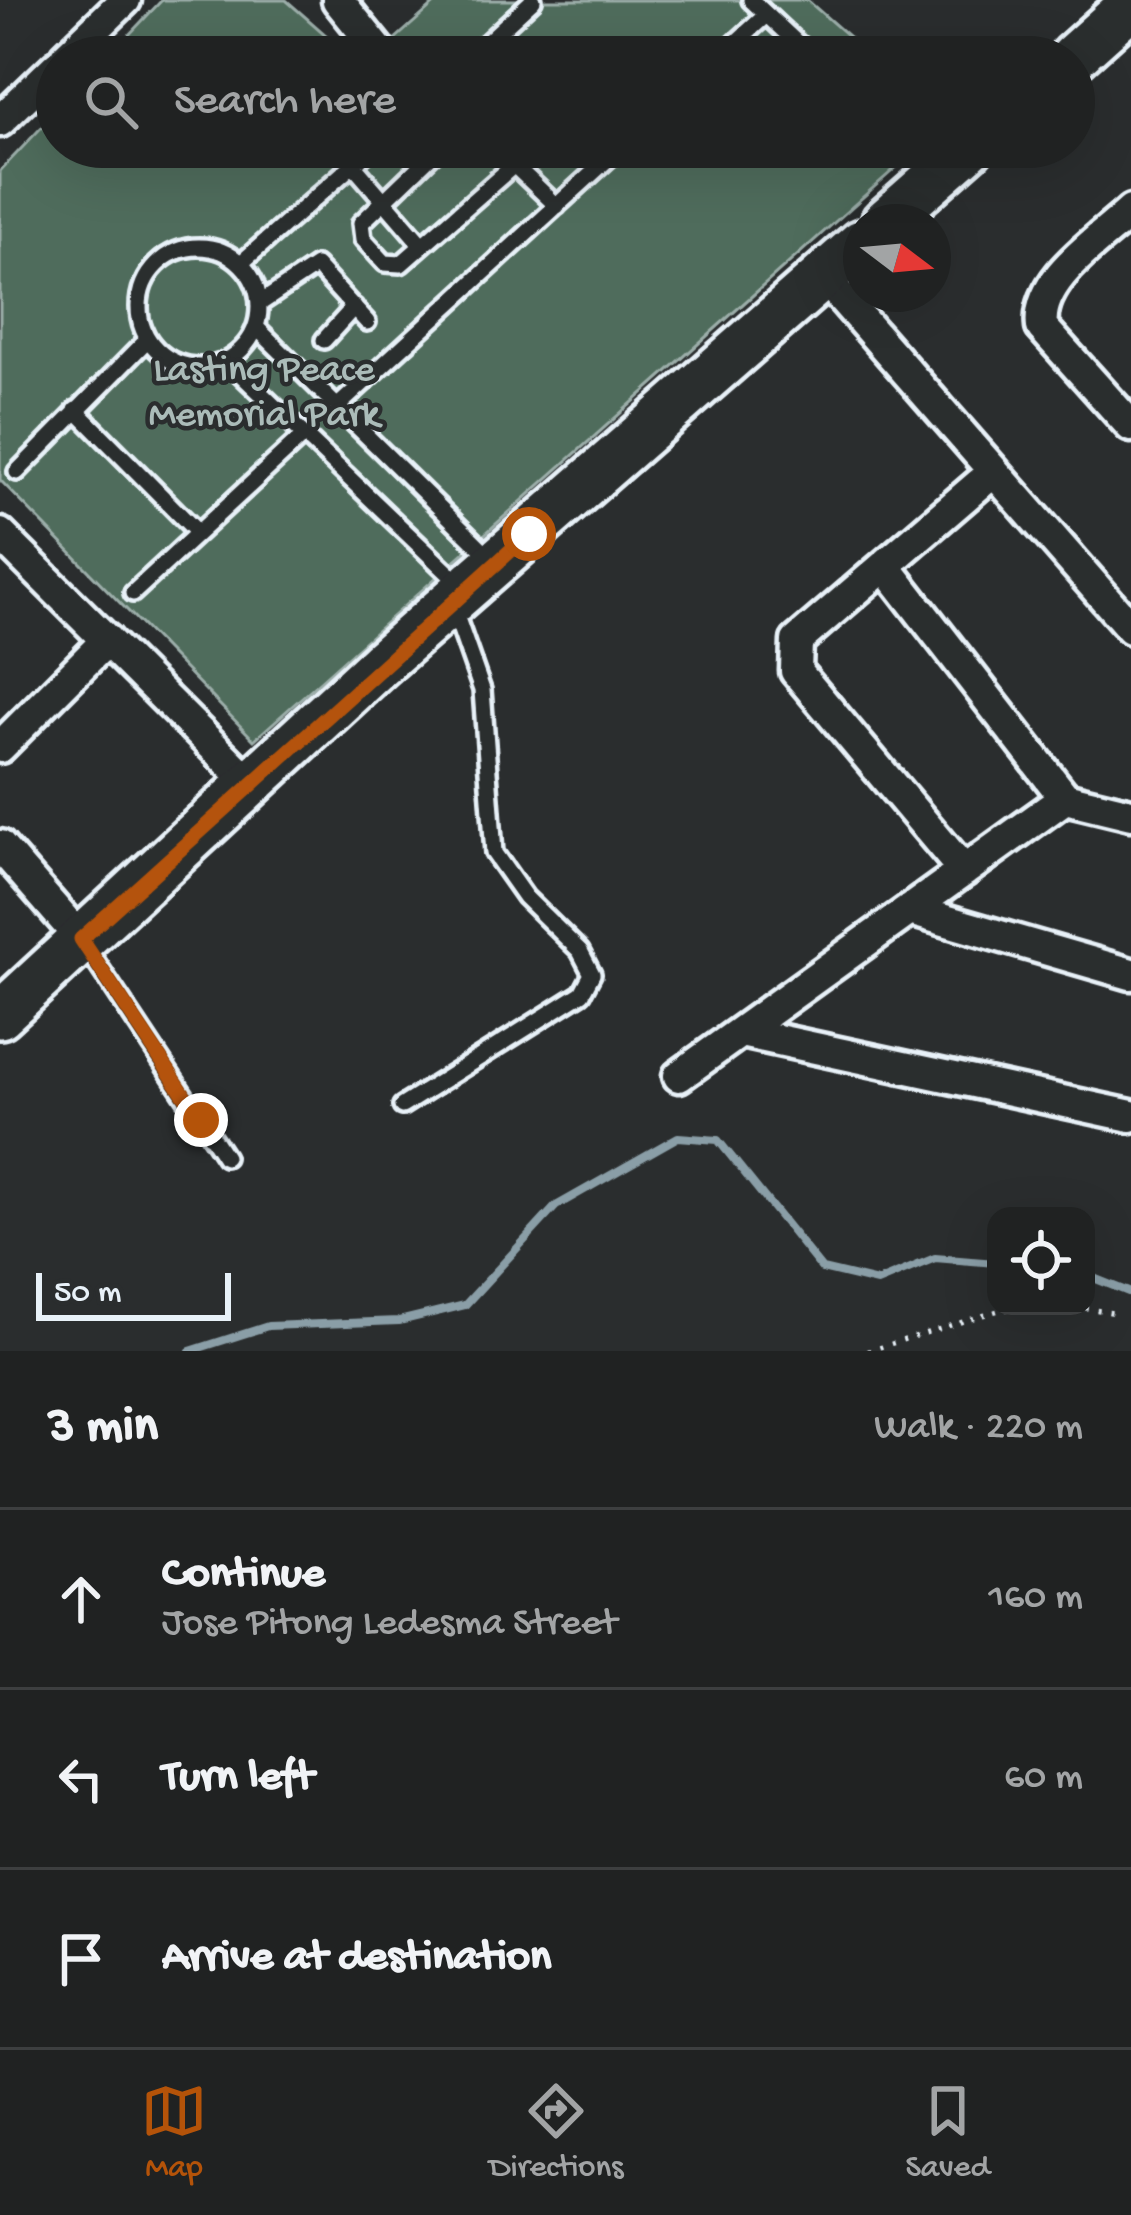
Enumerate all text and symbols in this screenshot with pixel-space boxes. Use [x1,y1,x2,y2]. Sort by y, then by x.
search box [36,36,1095,168]
icon: search [78,69,144,135]
text: Search here [174,76,396,129]
north arrow [843,204,951,312]
park label: Lasting Peace Memorial Park [148,349,383,440]
route start [502,507,556,561]
route end [174,1093,228,1147]
map controls [987,1207,1095,1315]
button: locate [987,1207,1095,1315]
scale bar [36,1267,231,1320]
text: 50 m [54,1275,121,1313]
text: 3 min [48,1399,158,1459]
text: Walk · 220 m [874,1406,1083,1452]
text: Continue [162,1549,325,1602]
icon: ahead [48,1566,114,1632]
text: 160 m [988,1576,1083,1622]
text: Jose Pitong Ledesma Street [162,1602,617,1648]
icon: left [48,1746,114,1812]
text: Turn left [162,1752,314,1805]
text: 60 m [1004,1756,1083,1802]
icon: arrive [48,1926,114,1992]
text: Arrive at destination [162,1932,551,1985]
tab: Map [141,2078,207,2188]
tab: Directions [489,2078,623,2188]
tab: Saved [905,2078,990,2188]

